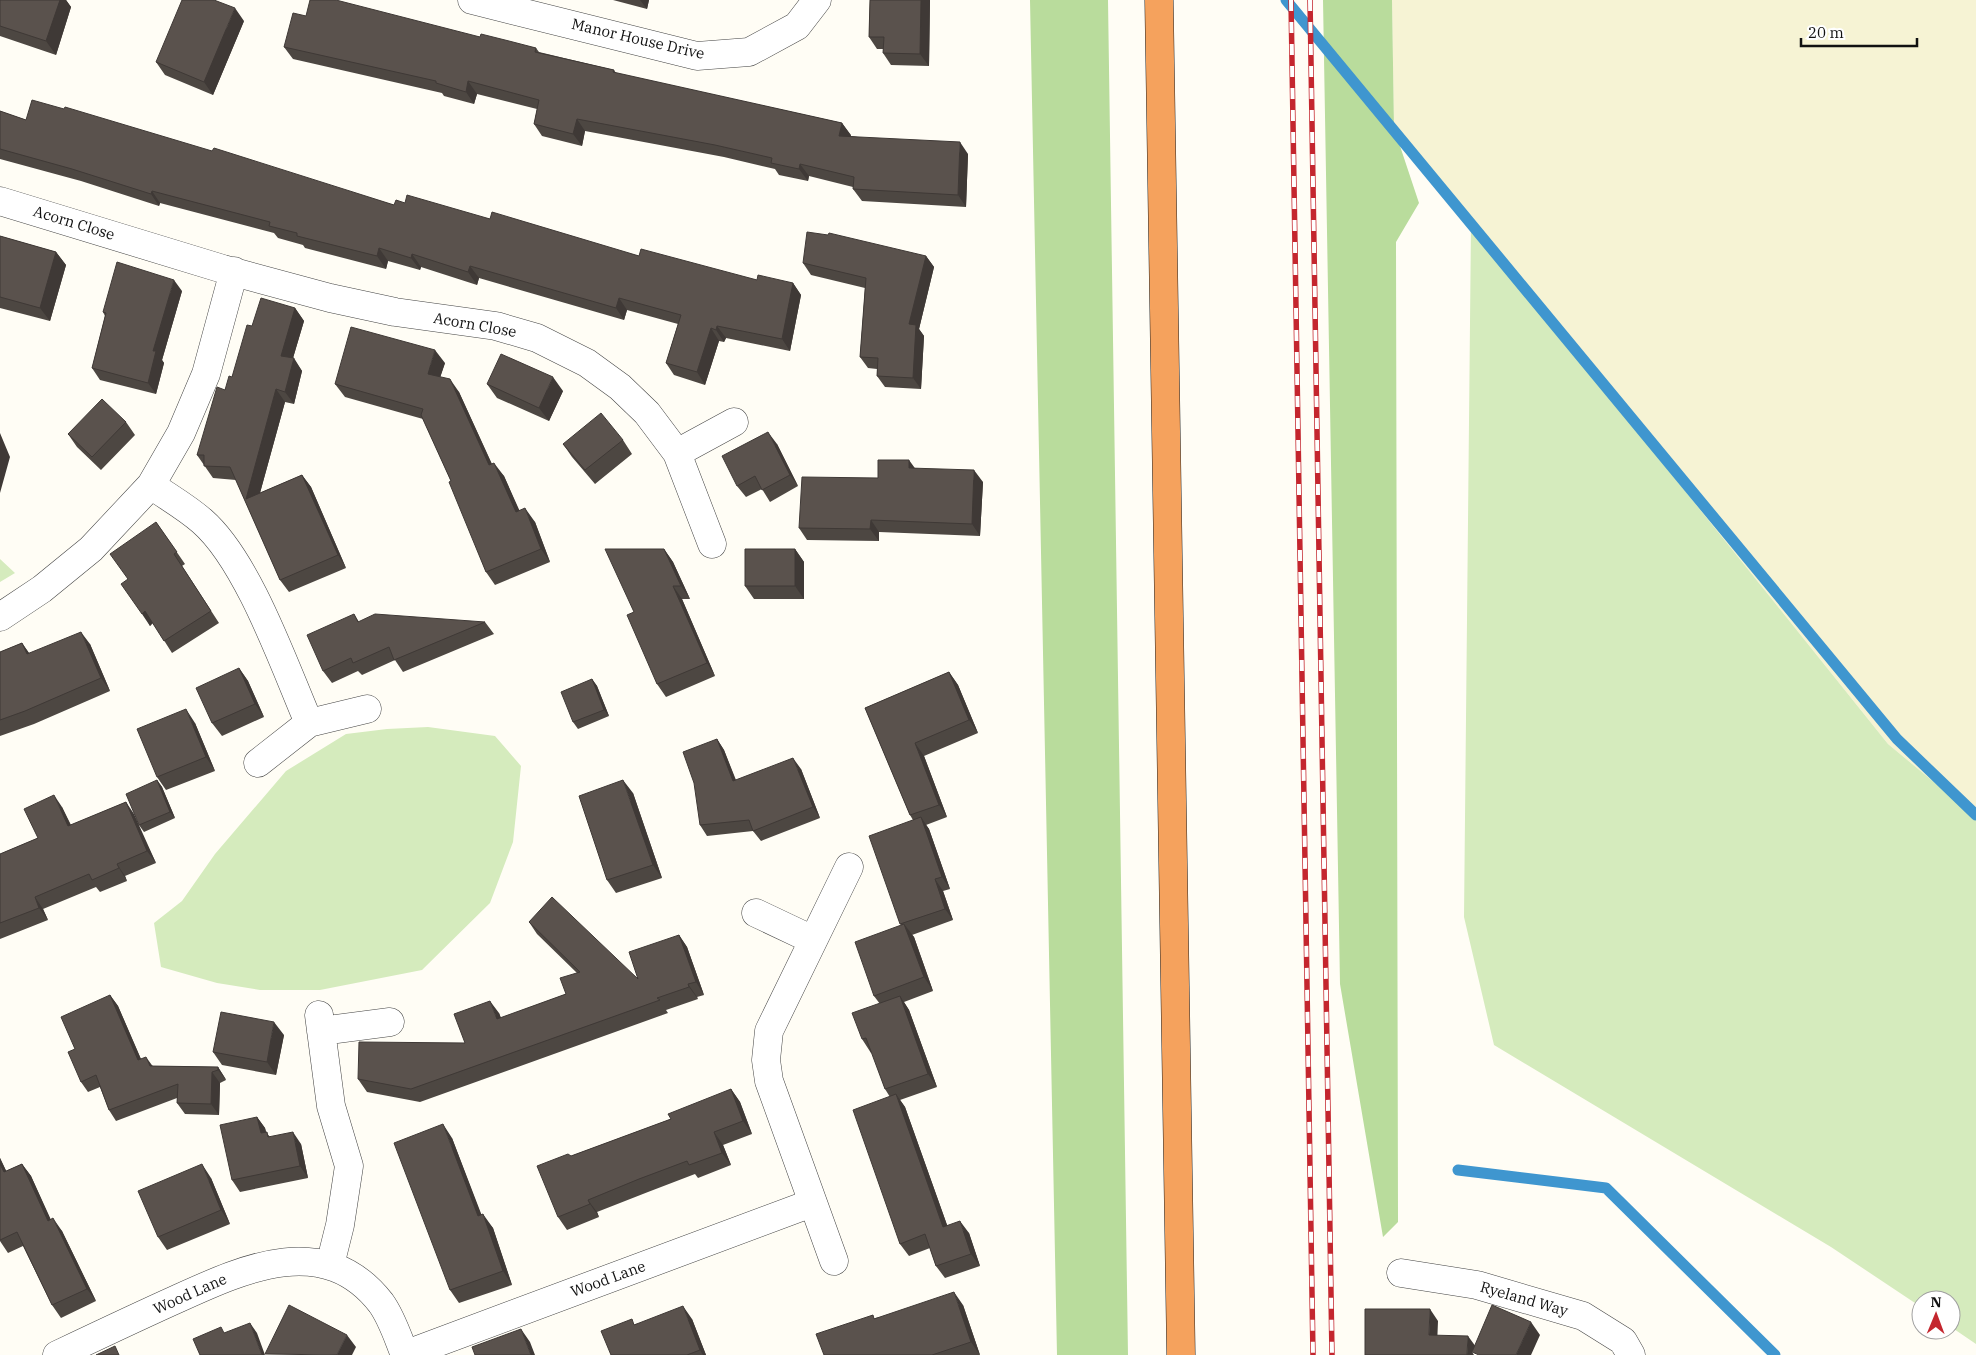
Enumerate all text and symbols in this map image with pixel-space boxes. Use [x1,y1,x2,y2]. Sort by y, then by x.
street label: Manor House Drive [570,14,706,63]
scale bar [1801,15,1917,47]
text: 20 m [1808,23,1844,42]
street label: Acorn Close [31,201,117,244]
street label: Acorn Close [432,308,518,341]
street label: Wood Lane [568,1256,648,1301]
street label: Wood Lane [150,1269,229,1318]
street label: Ryeland Way [1478,1277,1570,1320]
north arrow [1911,1290,1961,1340]
text: N [1931,1293,1942,1311]

